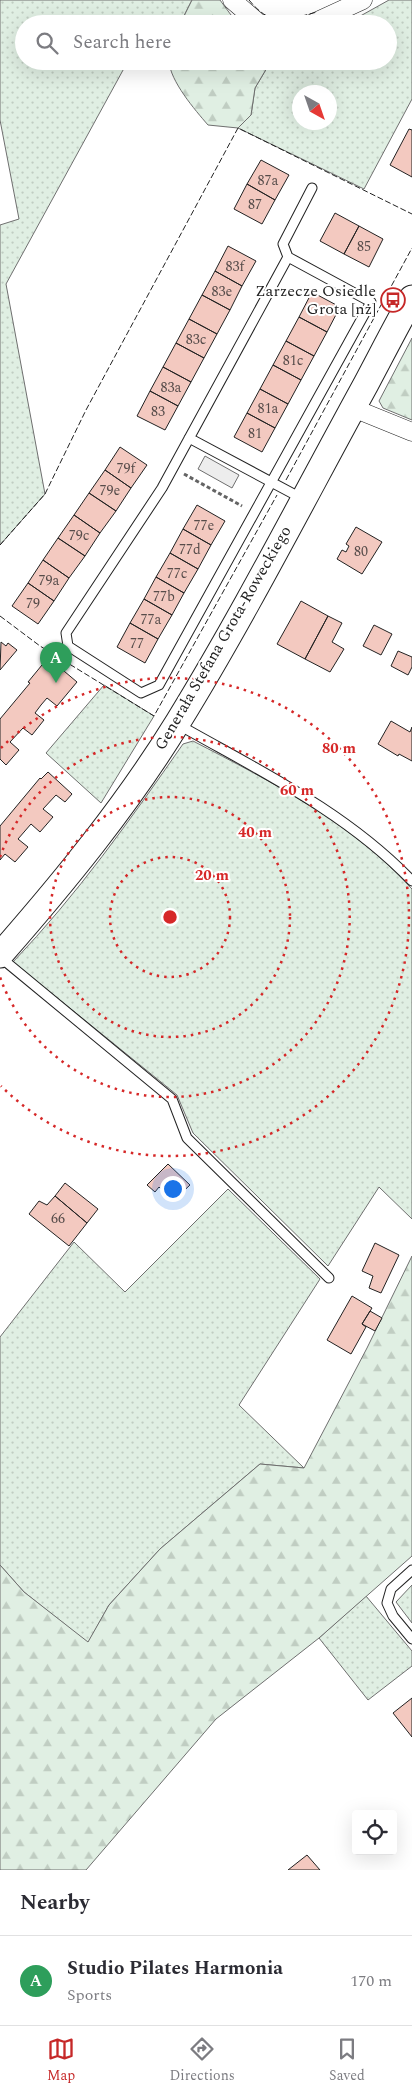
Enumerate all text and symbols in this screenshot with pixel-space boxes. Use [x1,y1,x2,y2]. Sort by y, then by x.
search box [15,15,397,70]
text: Search here [73,28,172,57]
icon: search [33,29,61,57]
north arrow [292,85,337,130]
house number: 87a [258,170,279,191]
house number: 87 [248,194,262,215]
house number: 85 [357,236,371,257]
house number: 83f [226,256,246,277]
place label: Zarzecze Osiedle Grota [nż] [255,279,376,321]
house number: 83e [212,281,233,302]
bus stop icon: Zarzecze Osiedle Grota [nż] [380,287,406,313]
house number: 83c [186,329,207,350]
house number: 81c [283,350,304,371]
house number: 83a [161,377,182,398]
house number: 81a [258,398,279,419]
house number: 83 [151,401,165,422]
house number: 81 [248,423,262,444]
house number: 79f [117,458,137,479]
house number: 79e [100,480,121,501]
house number: 77e [194,515,215,536]
street label: Generała Stefana Grota-Roweckiego [149,521,297,755]
house number: 79c [69,525,90,546]
house number: 77d [179,539,201,560]
house number: 80 [354,541,368,562]
house number: 77c [167,563,188,584]
house number: 79a [39,570,60,591]
house number: 77b [153,586,175,607]
house number: 79 [26,593,40,614]
house number: 77a [141,609,162,630]
house number: 77 [130,633,144,654]
pin: A [40,642,72,683]
text: 80 m [322,737,357,760]
text: 60 m [280,779,315,802]
text: 40 m [238,821,273,844]
text: 20 m [195,864,230,887]
centre of rings [161,908,179,926]
your location [160,1176,186,1202]
house number: 66 [51,1208,65,1229]
map controls [352,1810,397,1855]
button: locate [352,1810,397,1855]
text: Nearby [20,1887,90,1919]
text: Studio Pilates Harmonia [67,1954,283,1983]
text: A [30,1969,42,1993]
text: 170 m [350,1969,392,1993]
text: Sports [67,1983,112,2007]
tab: Map [47,2035,75,2086]
tab: Directions [169,2035,235,2086]
tab: Saved [329,2035,365,2086]

